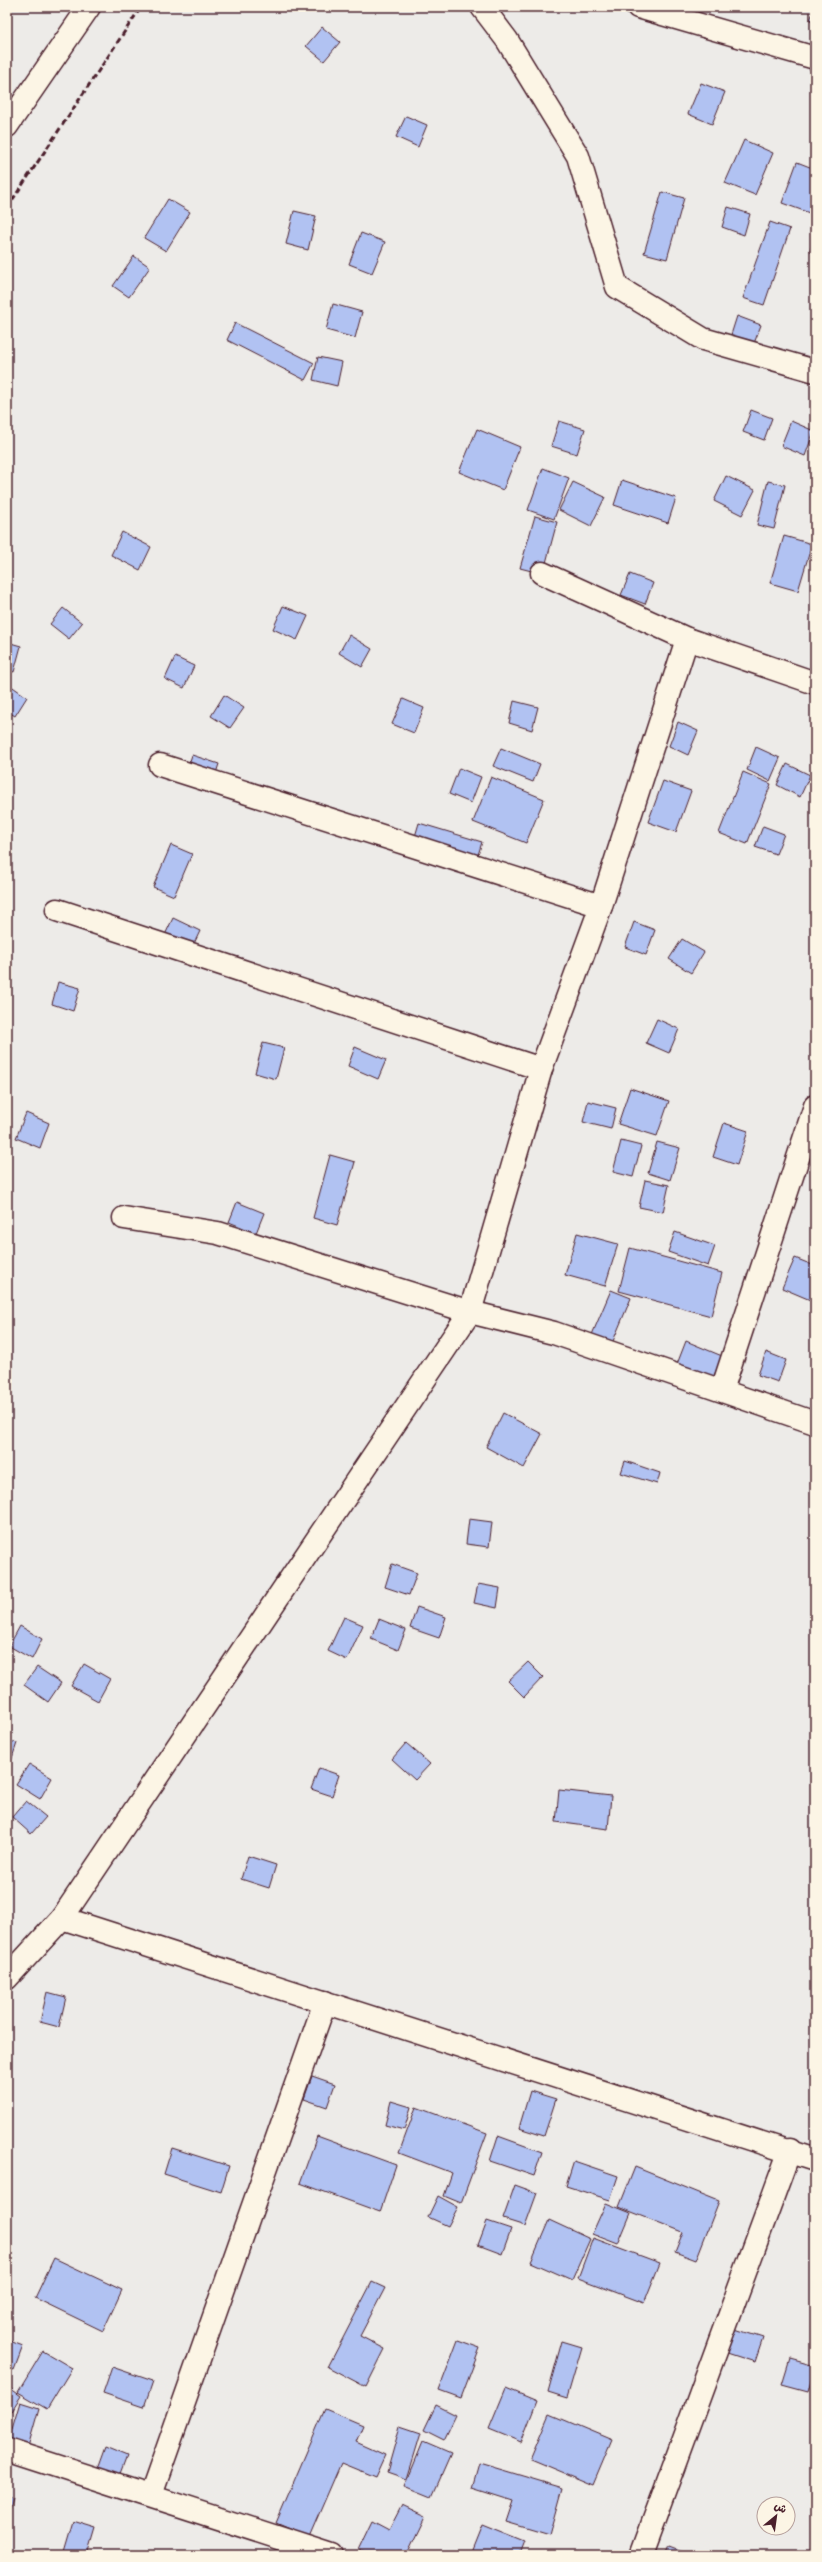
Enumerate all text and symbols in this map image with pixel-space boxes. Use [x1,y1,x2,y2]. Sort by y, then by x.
north arrow [756,2496,796,2536]
text: ش [771,2498,790,2518]

